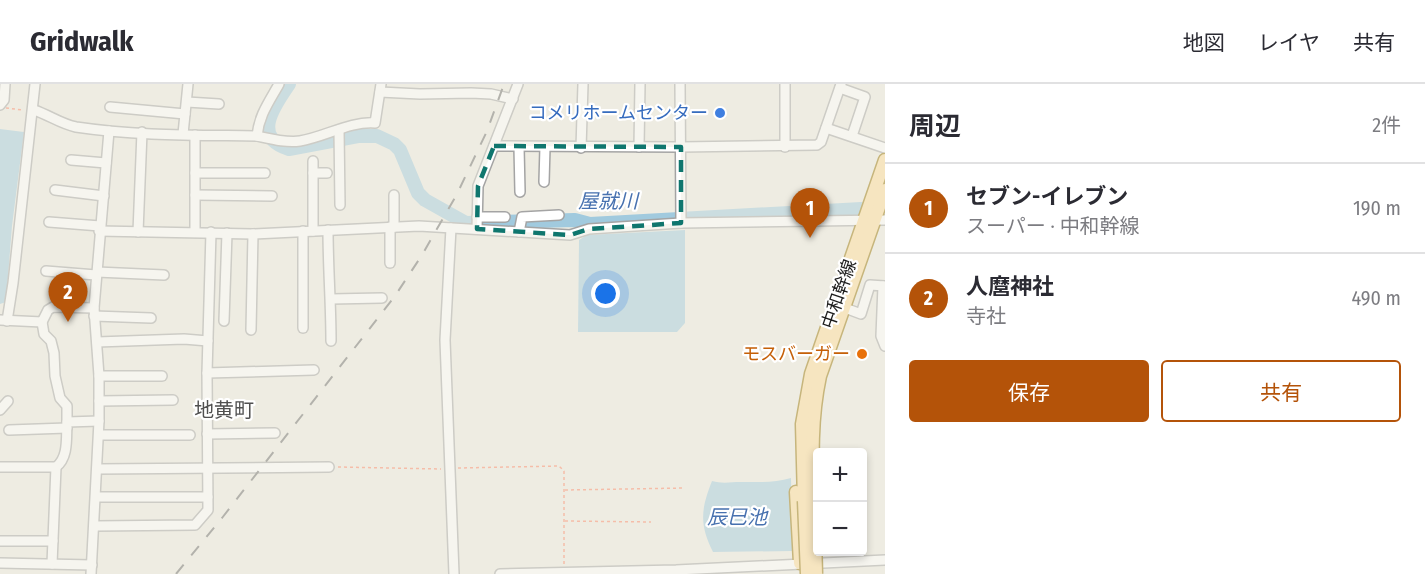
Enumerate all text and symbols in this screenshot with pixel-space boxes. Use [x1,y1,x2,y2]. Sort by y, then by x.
text: Gridwalk [30,25,134,58]
text: 地図 [1183,30,1225,56]
text: レイヤ [1258,30,1320,56]
text: 共有 [1353,30,1395,56]
place label: コメリホームセンター [529,102,708,124]
marker: コメリホームセンター [713,106,727,120]
text: 周辺 [909,111,961,142]
text: 2件 [1372,113,1401,137]
text: セブン-イレブン [966,183,1128,210]
pin: 1 [790,188,830,238]
water label: 屋就川 [578,189,640,213]
text: 1 [924,196,933,220]
text: 190 m [1353,196,1401,220]
text: スーパー · 中和幹線 [966,214,1139,238]
street label: 中和幹線 [817,256,861,332]
pin: 2 [48,272,88,322]
text: 人麿神社 [966,273,1054,300]
your location [591,279,620,308]
text: 2 [924,286,933,310]
text: 490 m [1351,286,1401,310]
text: 寺社 [966,304,1006,328]
place label: モスバーガー [742,343,850,365]
marker: モスバーガー [855,347,869,361]
button: 保存 [909,360,1149,422]
button: 共有 [1161,360,1401,422]
district label: 地黄町 [194,398,254,422]
map controls [813,448,867,556]
button: + [813,448,867,502]
button: − [813,502,867,556]
water label: 辰巳池 [707,505,769,529]

